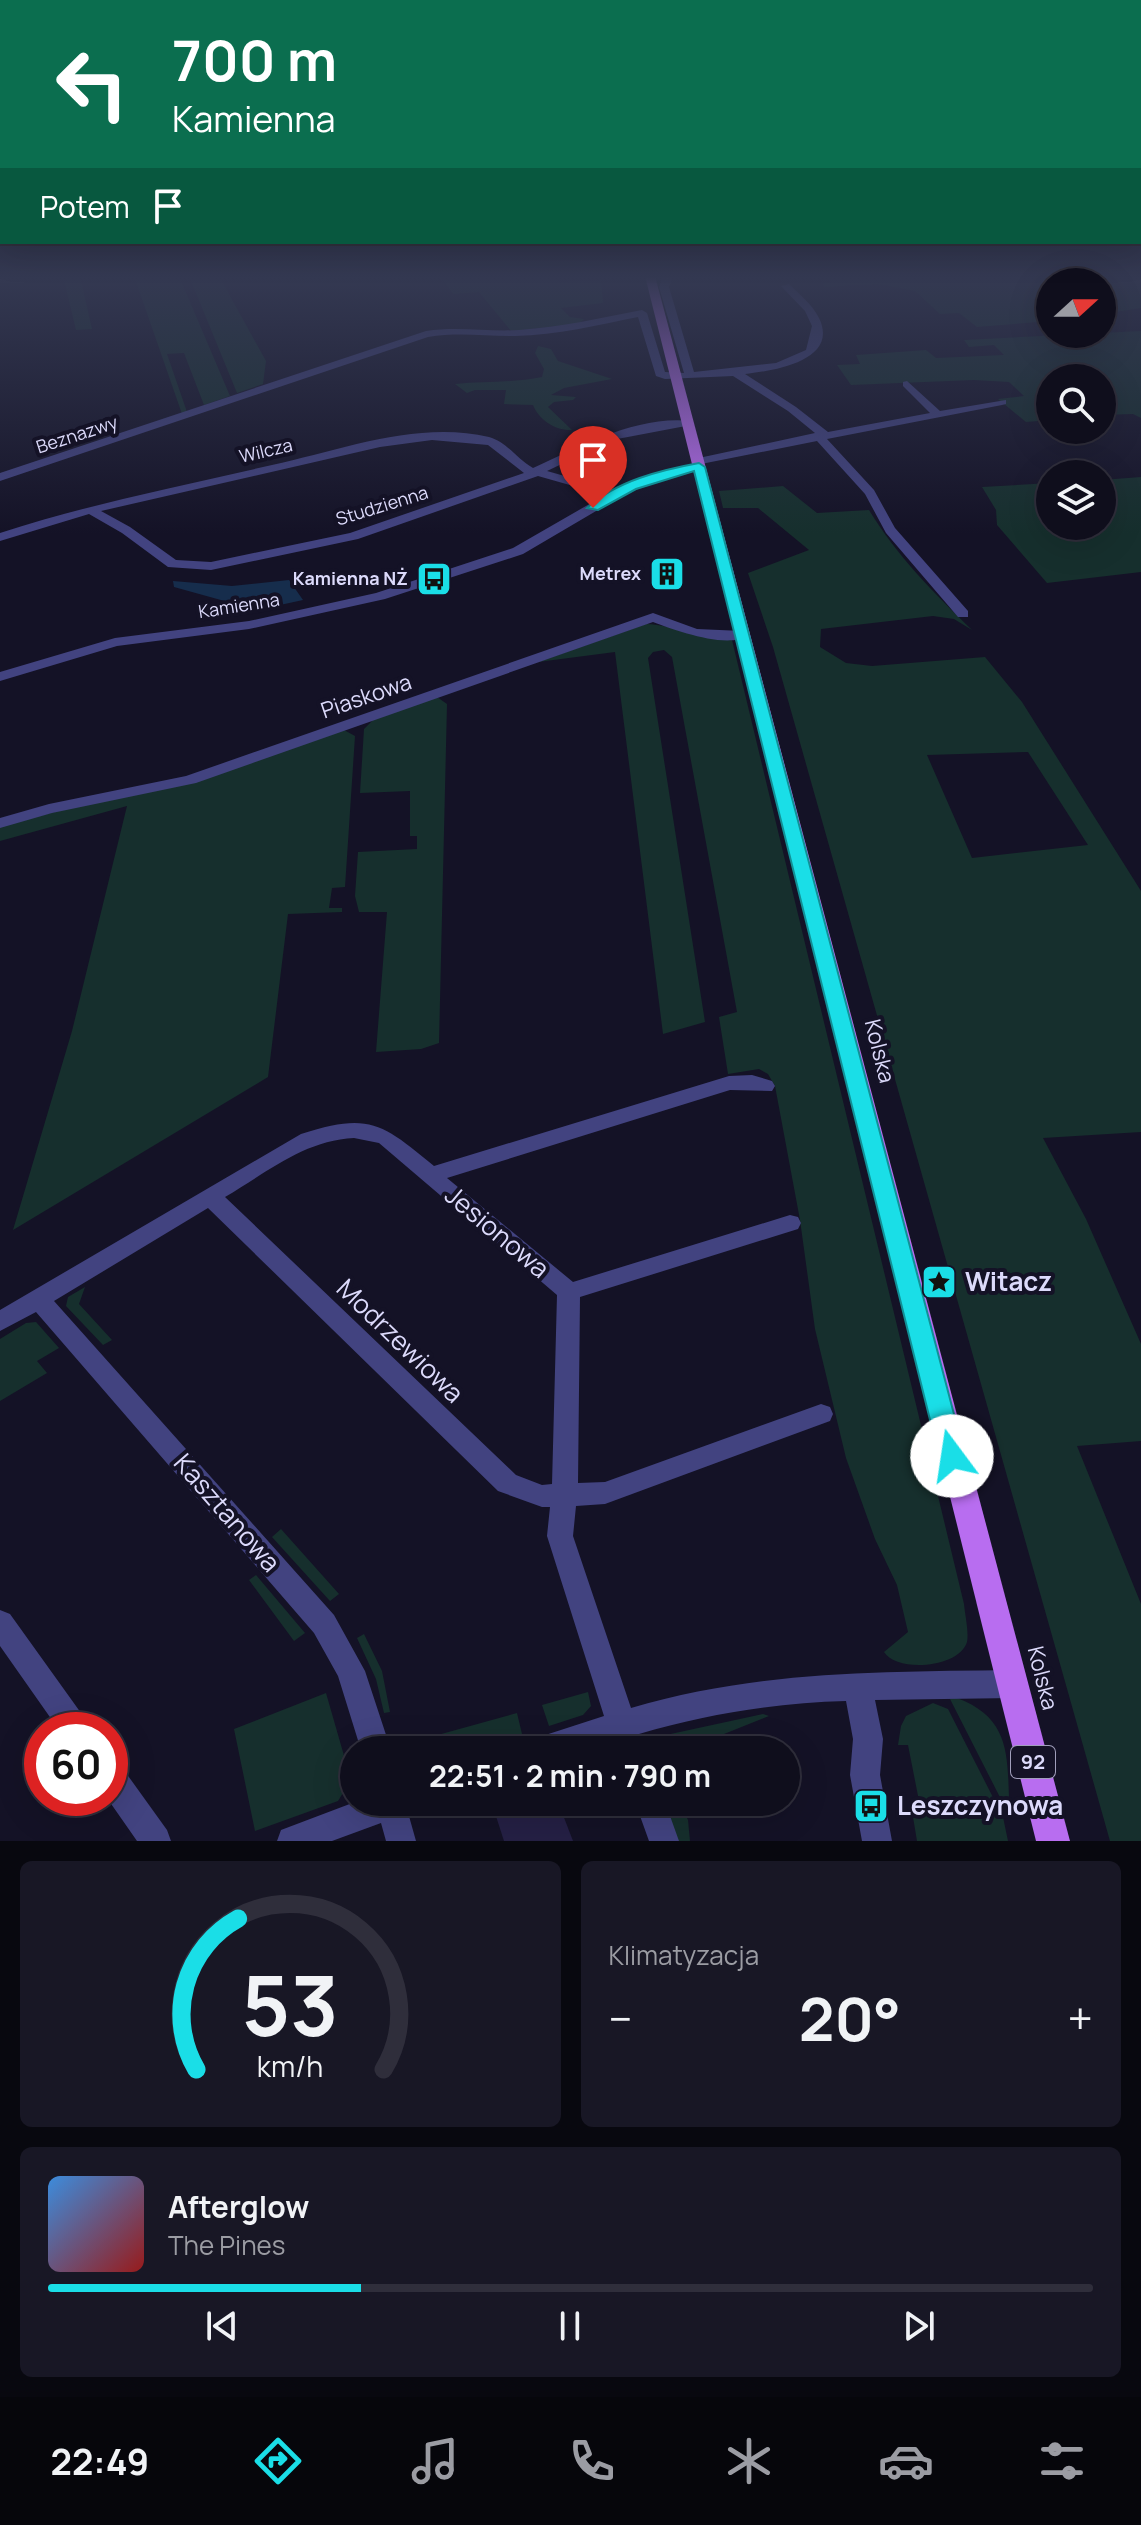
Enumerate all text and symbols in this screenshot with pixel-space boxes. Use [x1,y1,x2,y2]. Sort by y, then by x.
text: 700 m [172,21,337,98]
icon: left [40,32,144,136]
text: Kamienna [172,94,336,143]
icon: arrive [146,184,190,228]
text: Potem [40,186,130,227]
north arrow [1036,268,1116,348]
map controls [1036,268,1116,540]
button: search [1036,364,1116,444]
street label: Beznazwy [33,409,121,459]
pin [559,426,627,508]
street label: Wilcza [237,432,295,468]
icon: arrive [571,438,615,482]
button: layers [1036,460,1116,540]
street label: Studzienna [333,480,431,530]
building icon: Metrex [648,555,686,593]
bus stop icon: Kamienna NŻ [415,560,453,598]
place label: Metrex [580,561,641,585]
place label: Kamienna NŻ [293,566,408,590]
street label: Kamienna [197,587,281,623]
street label: Piaskowa [317,667,415,725]
street label: Kolska [858,1016,902,1086]
street label: Jesionowa [438,1177,558,1286]
place icon: Witacz [920,1263,958,1301]
place label: Witacz [965,1263,1052,1299]
street label: Modrzewiowa [329,1270,472,1410]
position arrow [910,1414,994,1498]
street label: Kasztanowa [166,1445,289,1579]
street label: Kolska [1021,1643,1065,1713]
speed limit sign: 60 [24,1712,128,1816]
road number: 92 [1011,1746,1055,1778]
text: 22:51 · 2 min · 790 m [429,1755,711,1796]
bus stop icon: Leszczynowa [852,1787,890,1825]
place label: Leszczynowa [897,1787,1063,1823]
text: Klimatyzacja [609,1937,759,1973]
text: 53 [242,1947,339,2061]
text: 20° [799,1977,901,2059]
text: − [609,1988,632,2048]
text: + [1068,1988,1093,2048]
text: km/h [257,2047,323,2086]
text: Afterglow [168,2186,309,2227]
text: The Pines [168,2227,285,2263]
icon: previous [200,2304,244,2348]
icon: pause [548,2304,592,2348]
icon: next [897,2304,941,2348]
icon: directions [250,2433,306,2489]
icon: music [407,2433,463,2489]
icon: phone [564,2433,620,2489]
icon: climate [721,2433,777,2489]
icon: car [878,2433,934,2489]
icon: filters [1034,2433,1090,2489]
text: 22:49 [50,2437,149,2486]

